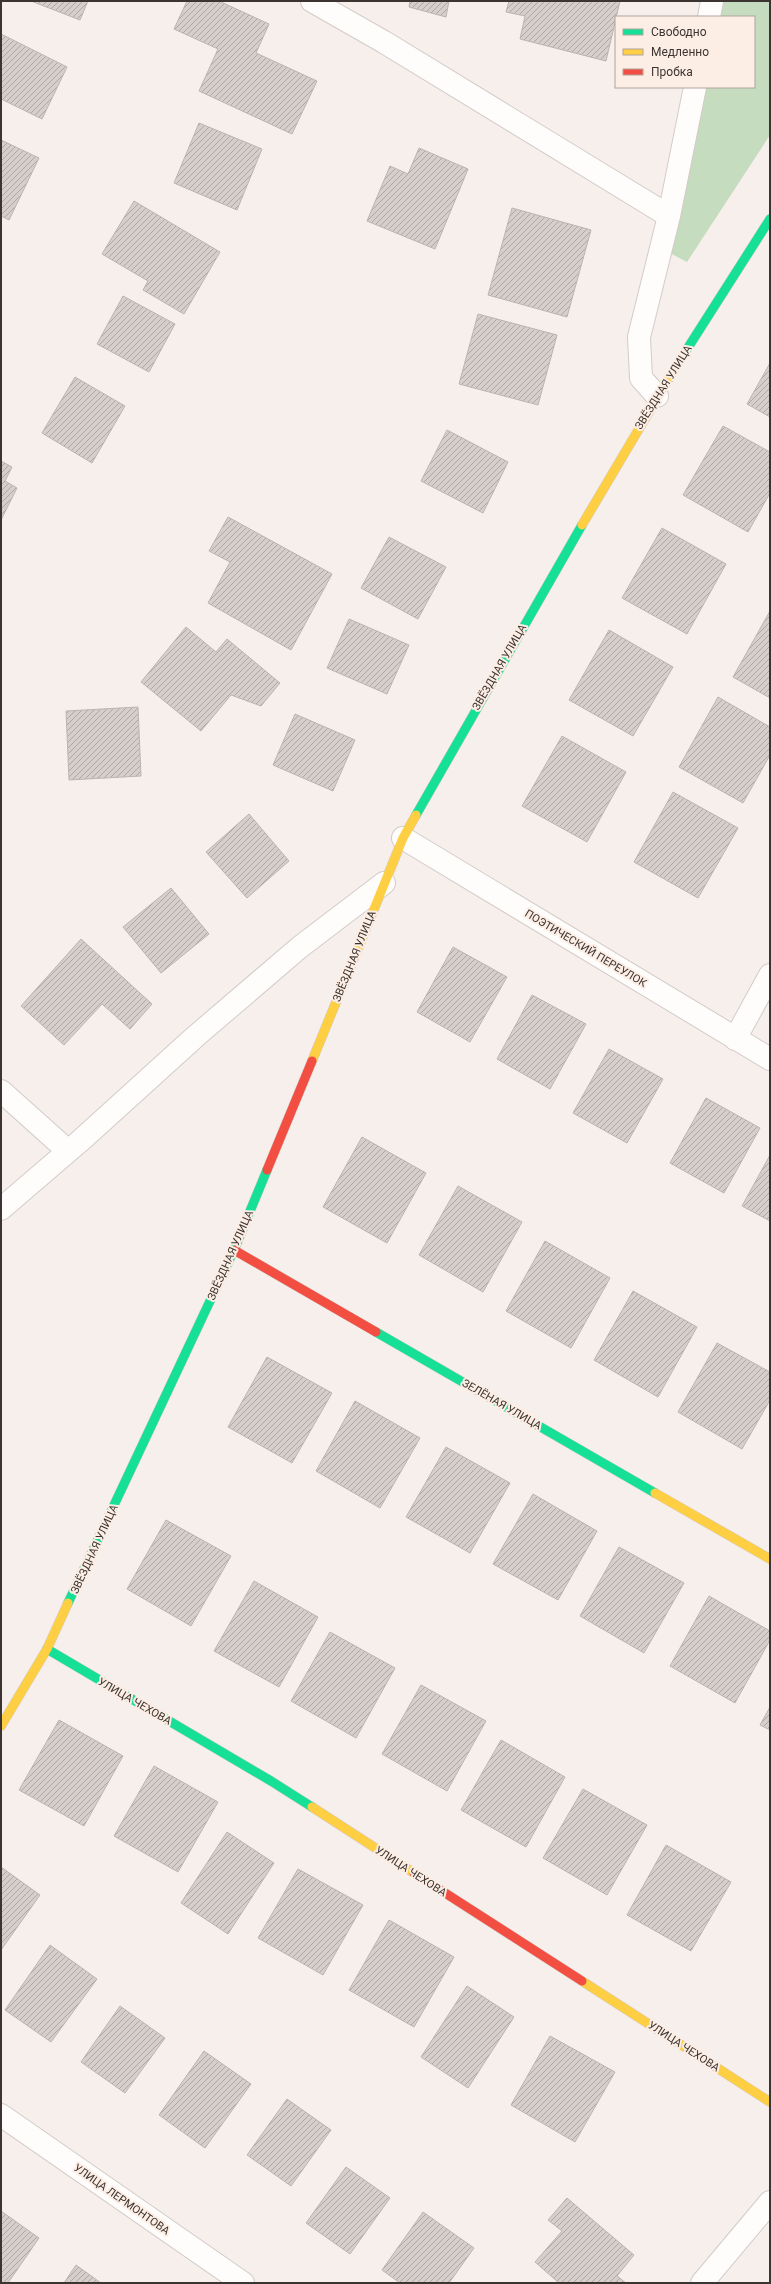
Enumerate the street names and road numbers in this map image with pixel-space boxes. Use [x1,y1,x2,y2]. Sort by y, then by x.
street label: ЗВЁЗДНАЯ УЛИЦА [632,342,695,432]
street label: ЗВЁЗДНАЯ УЛИЦА [470,621,530,712]
street label: ПОЭТИЧЕСКИЙ ПЕРЕУЛОК [523,907,650,990]
street label: ЗВЁЗДНАЯ УЛИЦА [330,908,379,1004]
street label: ЗВЁЗДНАЯ УЛИЦА [205,1208,256,1302]
street label: ЗЕЛЁНАЯ УЛИЦА [460,1376,544,1433]
street label: ЗВЁЗДНАЯ УЛИЦА [68,1502,121,1596]
street label: УЛИЦА ЧЕХОВА [96,1675,174,1728]
street label: УЛИЦА ЧЕХОВА [373,1844,450,1900]
street label: УЛИЦА ЧЕХОВА [646,2019,723,2075]
street label: УЛИЦА ЛЕРМОНТОВА [71,2161,173,2238]

